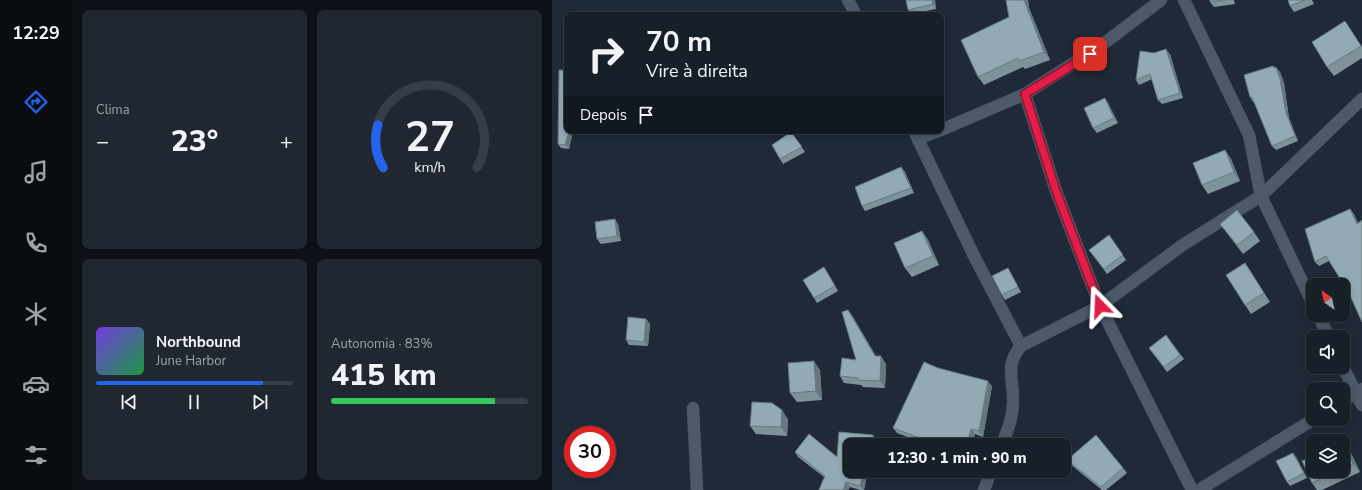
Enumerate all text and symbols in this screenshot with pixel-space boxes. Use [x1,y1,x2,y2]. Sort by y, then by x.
text: 12:29 [12,21,60,45]
text: 70 m [646,23,712,61]
icon: right [580,28,632,80]
pin [1073,37,1107,71]
icon: arrive [1079,43,1101,65]
text: Vire à direita [646,59,748,83]
icon: directions [22,88,50,116]
text: Clima [96,101,130,119]
icon: arrive [635,104,657,126]
text: Depois [580,105,627,125]
text: 27 [405,108,454,165]
text: 23° [171,121,218,162]
text: − [96,127,109,157]
text: + [280,127,293,157]
text: km/h [414,157,445,176]
icon: music [22,158,50,186]
icon: phone [22,229,50,257]
north arrow [1306,278,1350,322]
map controls [1306,278,1350,478]
position arrow [1079,285,1121,327]
icon: climate [22,300,50,328]
button: sound [1306,330,1350,374]
text: Northbound [156,332,241,352]
text: Autonomia · 83% [331,335,432,353]
text: June Harbor [156,352,226,370]
text: 415 km [331,355,437,396]
icon: car [22,370,50,398]
button: search [1306,382,1350,426]
icon: previous [118,391,140,413]
icon: pause [183,391,205,413]
icon: next [249,391,271,413]
speed limit sign: 30 [564,426,616,478]
button: layers [1306,434,1350,478]
icon: filters [22,441,50,469]
text: 12:30 · 1 min · 90 m [887,448,1027,468]

